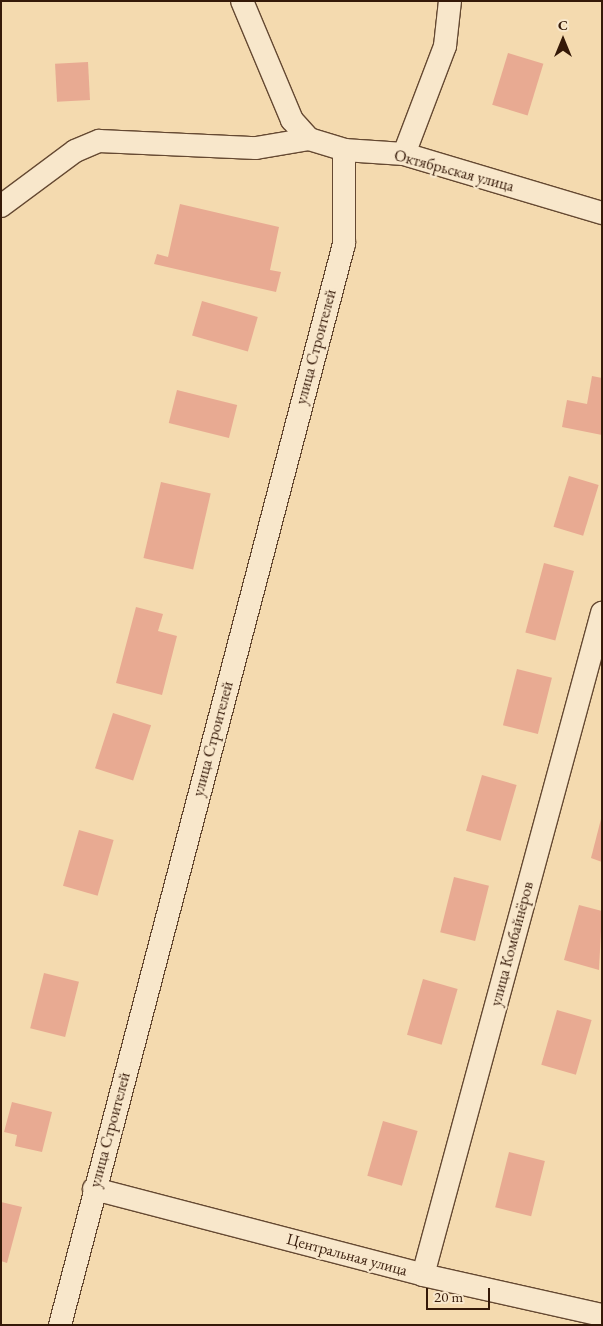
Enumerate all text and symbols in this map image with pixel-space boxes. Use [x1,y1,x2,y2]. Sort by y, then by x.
north arrow [538,15,588,65]
text: С [558,16,568,34]
street label: Октябрьская улица [392,146,516,196]
street label: улица Строителей [291,287,341,407]
street label: улица Строителей [188,679,238,799]
street label: улица Комбайнёров [486,880,538,1008]
street label: улица Строителей [85,1070,135,1190]
street label: Центральная улица [284,1230,410,1280]
scale bar [428,1278,492,1310]
text: 20 m [434,1287,463,1306]

